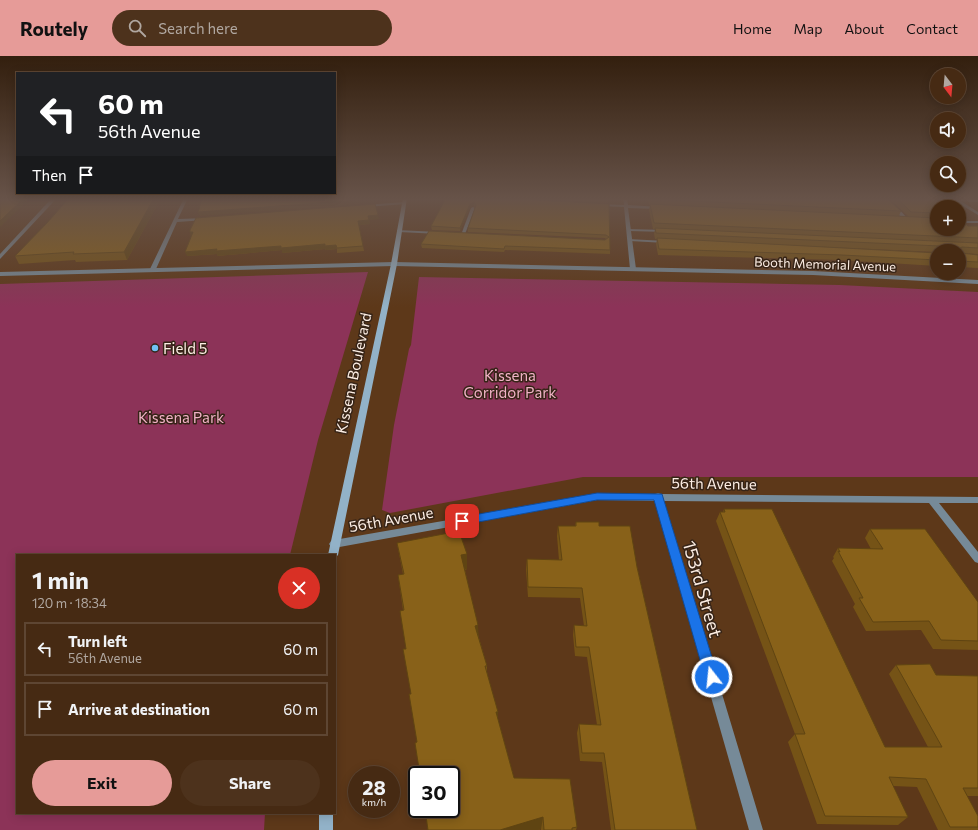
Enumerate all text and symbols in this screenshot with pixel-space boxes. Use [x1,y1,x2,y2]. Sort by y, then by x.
search box [112,10,392,46]
text: Routely [20,17,88,40]
icon: search [126,17,148,39]
text: Search here [158,19,238,37]
text: Home [733,20,772,37]
text: Map [794,20,822,37]
text: About [844,20,884,37]
text: Contact [906,20,958,37]
north arrow [930,68,966,104]
map controls [930,68,966,280]
text: 60 m [98,86,164,120]
icon: left [32,88,84,140]
button: sound [930,112,966,148]
text: 56th Avenue [98,120,200,142]
button: search [930,156,966,192]
icon: arrive [75,164,97,186]
text: Then [32,166,67,184]
button: + [930,200,966,236]
button: − [930,244,966,280]
street label: Booth Memorial Avenue [754,254,896,274]
street label: Kissena Boulevard [331,311,375,435]
place label: Field 5 [163,339,207,357]
marker: Field 5 [150,343,160,353]
park label: Kissena Corridor Park [464,366,556,401]
park label: Kissena Park [138,408,224,426]
street label: 56th Avenue [671,473,757,493]
street label: 56th Avenue [347,503,435,535]
pin [445,504,479,538]
icon: arrive [451,510,473,532]
street label: 153rd Street [679,538,727,640]
text: 1 min [32,565,89,594]
button: close [278,567,320,609]
text: 120 m · 18:34 [32,595,107,611]
text: Turn left [68,632,127,650]
icon: left [34,638,56,660]
text: 60 m [283,640,318,658]
text: 56th Avenue [68,650,142,666]
position arrow [691,656,733,698]
icon: arrive [34,698,56,720]
text: Arrive at destination [68,700,210,718]
text: 60 m [283,700,318,718]
button: Exit [32,760,172,806]
button: Share [180,760,320,806]
speed limit sign: 30 [408,766,460,818]
text: 28 [362,775,386,799]
text: km/h [362,796,386,808]

